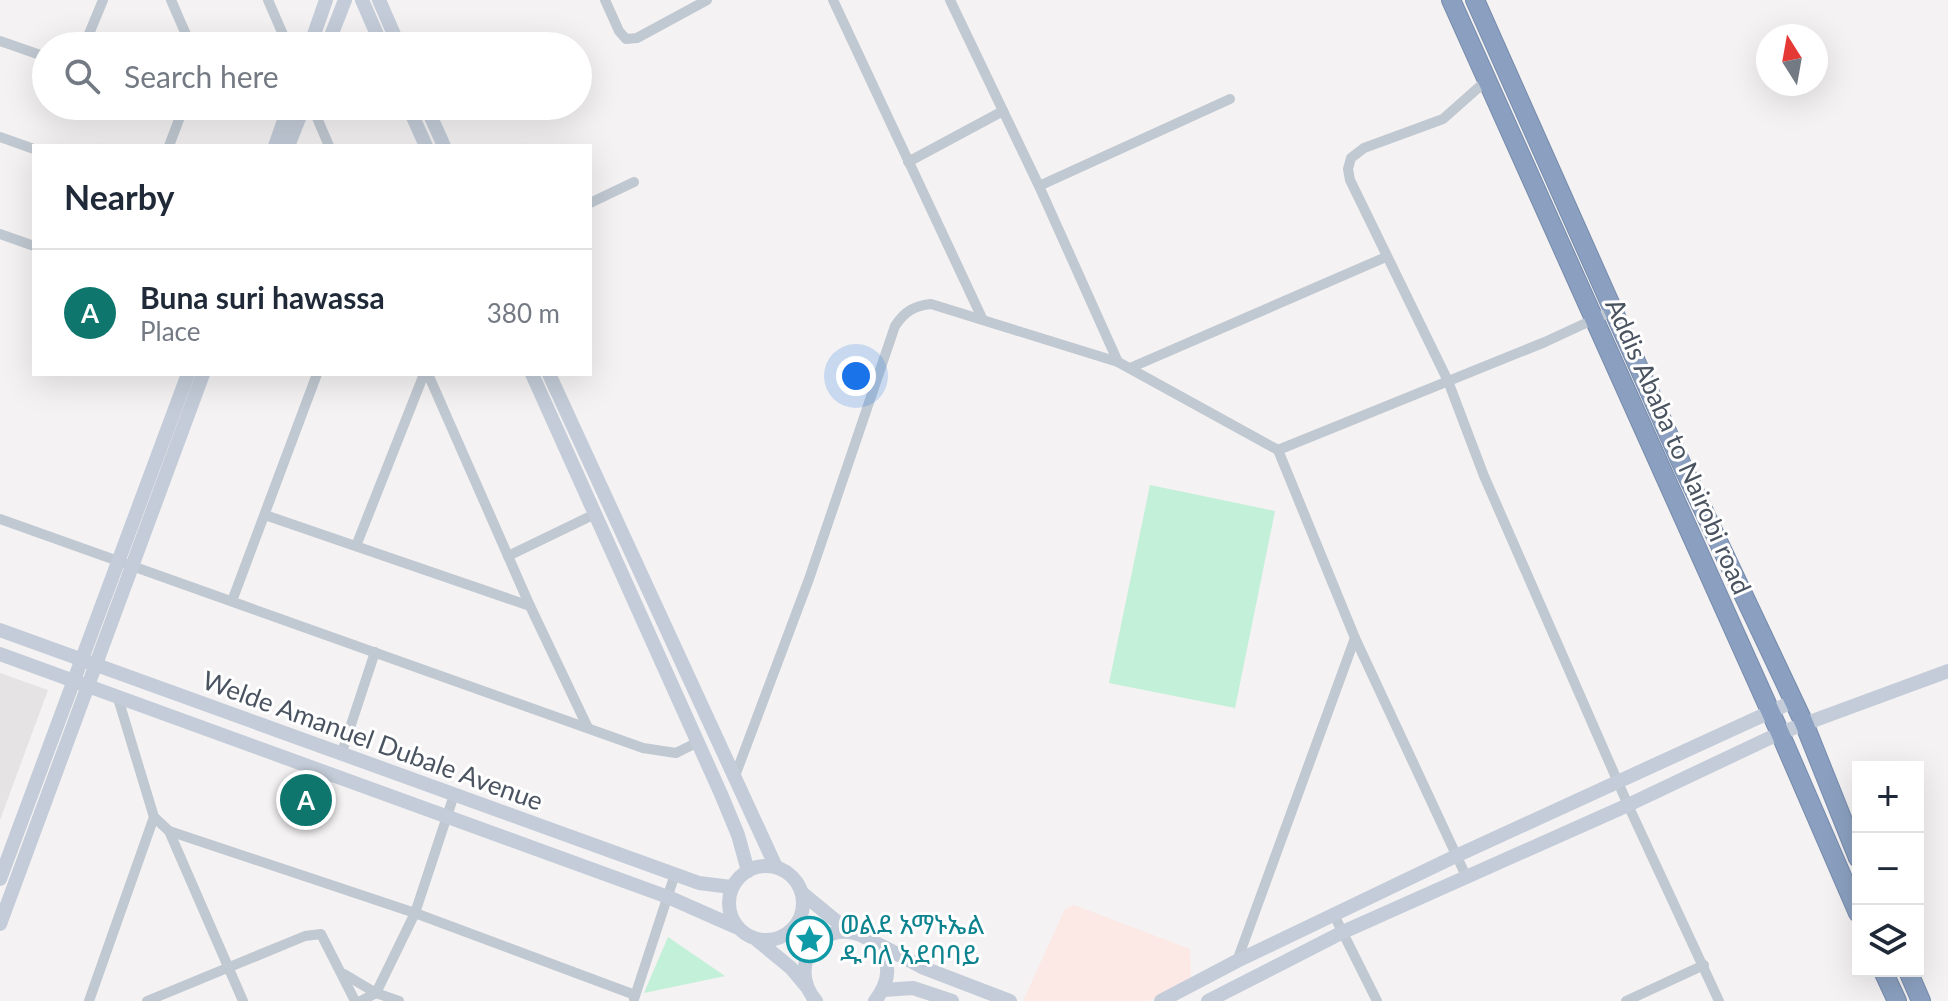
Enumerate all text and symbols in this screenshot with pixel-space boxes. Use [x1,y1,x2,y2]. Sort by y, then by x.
north arrow [1756,24,1828,96]
search box [32,32,592,120]
icon: search [60,54,104,98]
text: Search here [124,58,279,94]
text: Nearby [64,176,175,217]
text: Buna suri hawassa [140,279,385,315]
street label: Addis Ababa to Nairobi road [1599,293,1759,599]
text: A [81,297,99,329]
text: 380 m [487,297,560,329]
text: Place [140,315,201,347]
your location [836,356,876,396]
street label: Welde Amanuel Dubale Avenue [198,663,548,817]
map controls [1852,761,1924,977]
button: + [1852,761,1924,833]
pin: A [280,770,332,830]
button: − [1852,833,1924,905]
button: layers [1852,905,1924,977]
place label: ወልደ አማኑኤል ዱባለ አደባባይ [840,908,985,970]
place icon: ወልደ አማኑኤል ዱባለ አደባባይ [785,915,833,963]

